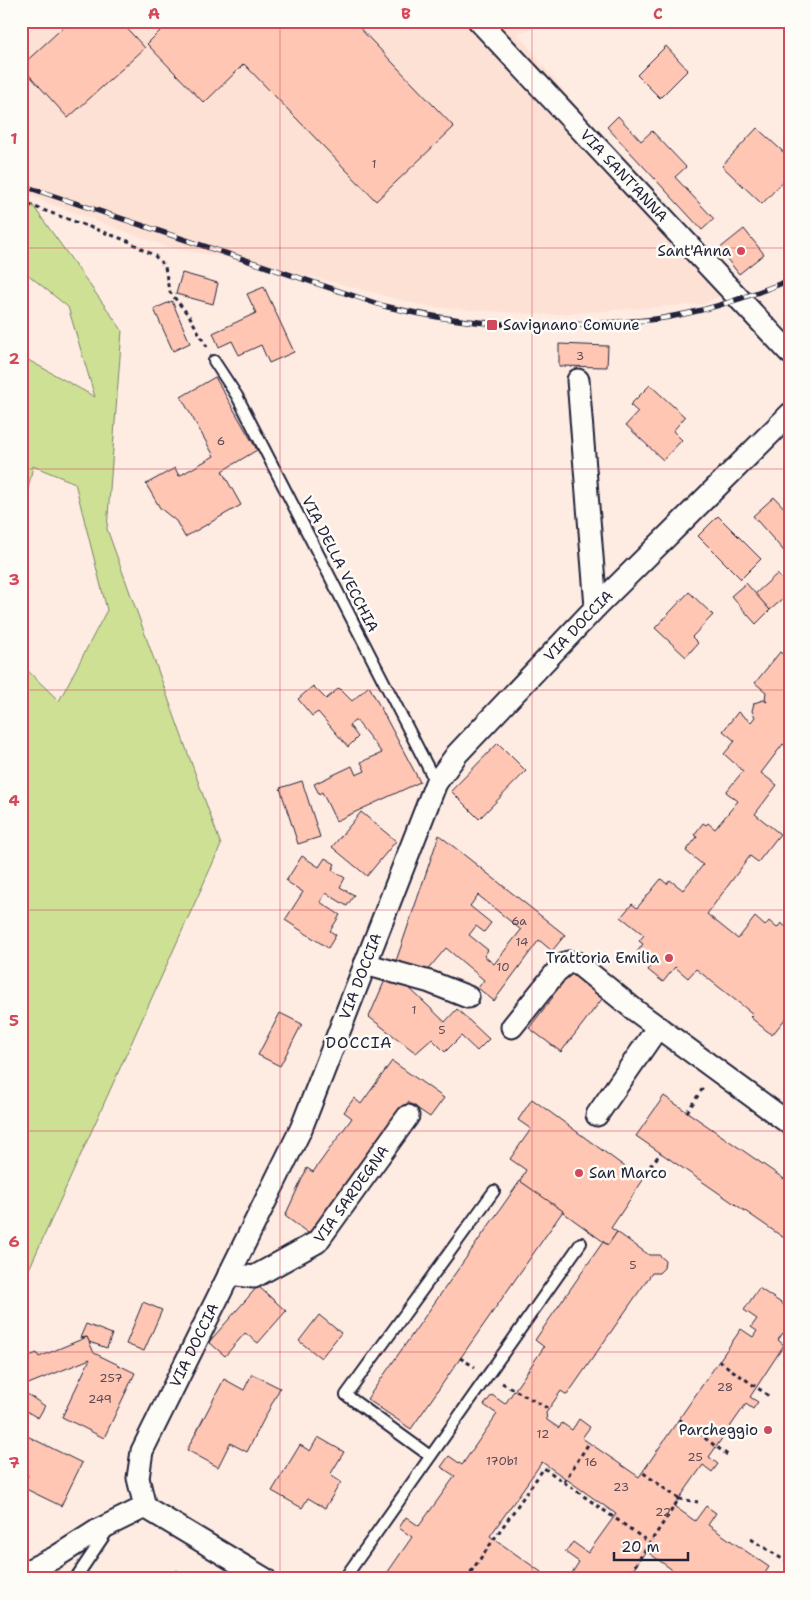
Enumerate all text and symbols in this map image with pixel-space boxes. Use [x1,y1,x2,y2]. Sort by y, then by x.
text: A [148,3,160,24]
text: B [401,3,411,24]
text: C [653,3,663,24]
street label: VIA SANT'ANNA [576,125,672,226]
text: 1 [10,128,18,149]
house number: 1 [371,156,377,172]
place label: Sant'Anna [657,241,732,261]
marker: Sant'Anna [735,245,747,257]
place label: Savignano Comune [503,315,640,335]
marker: Savignano Comune [485,318,499,332]
text: 2 [8,348,20,369]
house number: 3 [576,348,584,364]
house number: 6 [217,433,225,449]
street label: VIA DELLA VECCHIA [297,492,383,636]
text: 3 [8,569,20,590]
street label: VIA DOCCIA [540,586,617,666]
text: 4 [8,790,20,811]
house number: 6a [511,913,527,929]
street label: VIA DOCCIA [335,930,386,1023]
house number: 14 [516,934,528,950]
place label: Trattoria Emilia [546,948,660,968]
marker: Trattoria Emilia [663,952,675,964]
house number: 10 [496,959,510,975]
house number: 1 [411,1002,417,1018]
text: 5 [9,1010,19,1031]
house number: 5 [438,1022,446,1038]
district label: DOCCIA [325,1032,393,1053]
street label: VIA SARDEGNA [309,1141,394,1247]
place label: San Marco [589,1163,667,1183]
marker: San Marco [573,1167,585,1179]
text: 6 [8,1231,20,1252]
house number: 5 [629,1257,637,1273]
street label: VIA DOCCIA [165,1300,223,1391]
house number: 257 [99,1370,123,1386]
house number: 28 [717,1379,733,1395]
house number: 249 [88,1391,112,1407]
place label: Parcheggio [679,1420,758,1440]
marker: Parcheggio [762,1424,774,1436]
house number: 12 [537,1426,549,1442]
house number: 25 [687,1449,703,1465]
text: 7 [8,1452,20,1473]
house number: 170b1 [486,1453,518,1469]
house number: 16 [584,1454,598,1470]
house number: 23 [613,1479,629,1495]
house number: 22 [655,1504,671,1520]
scale bar [614,1530,687,1562]
text: 20 m [621,1537,660,1557]

